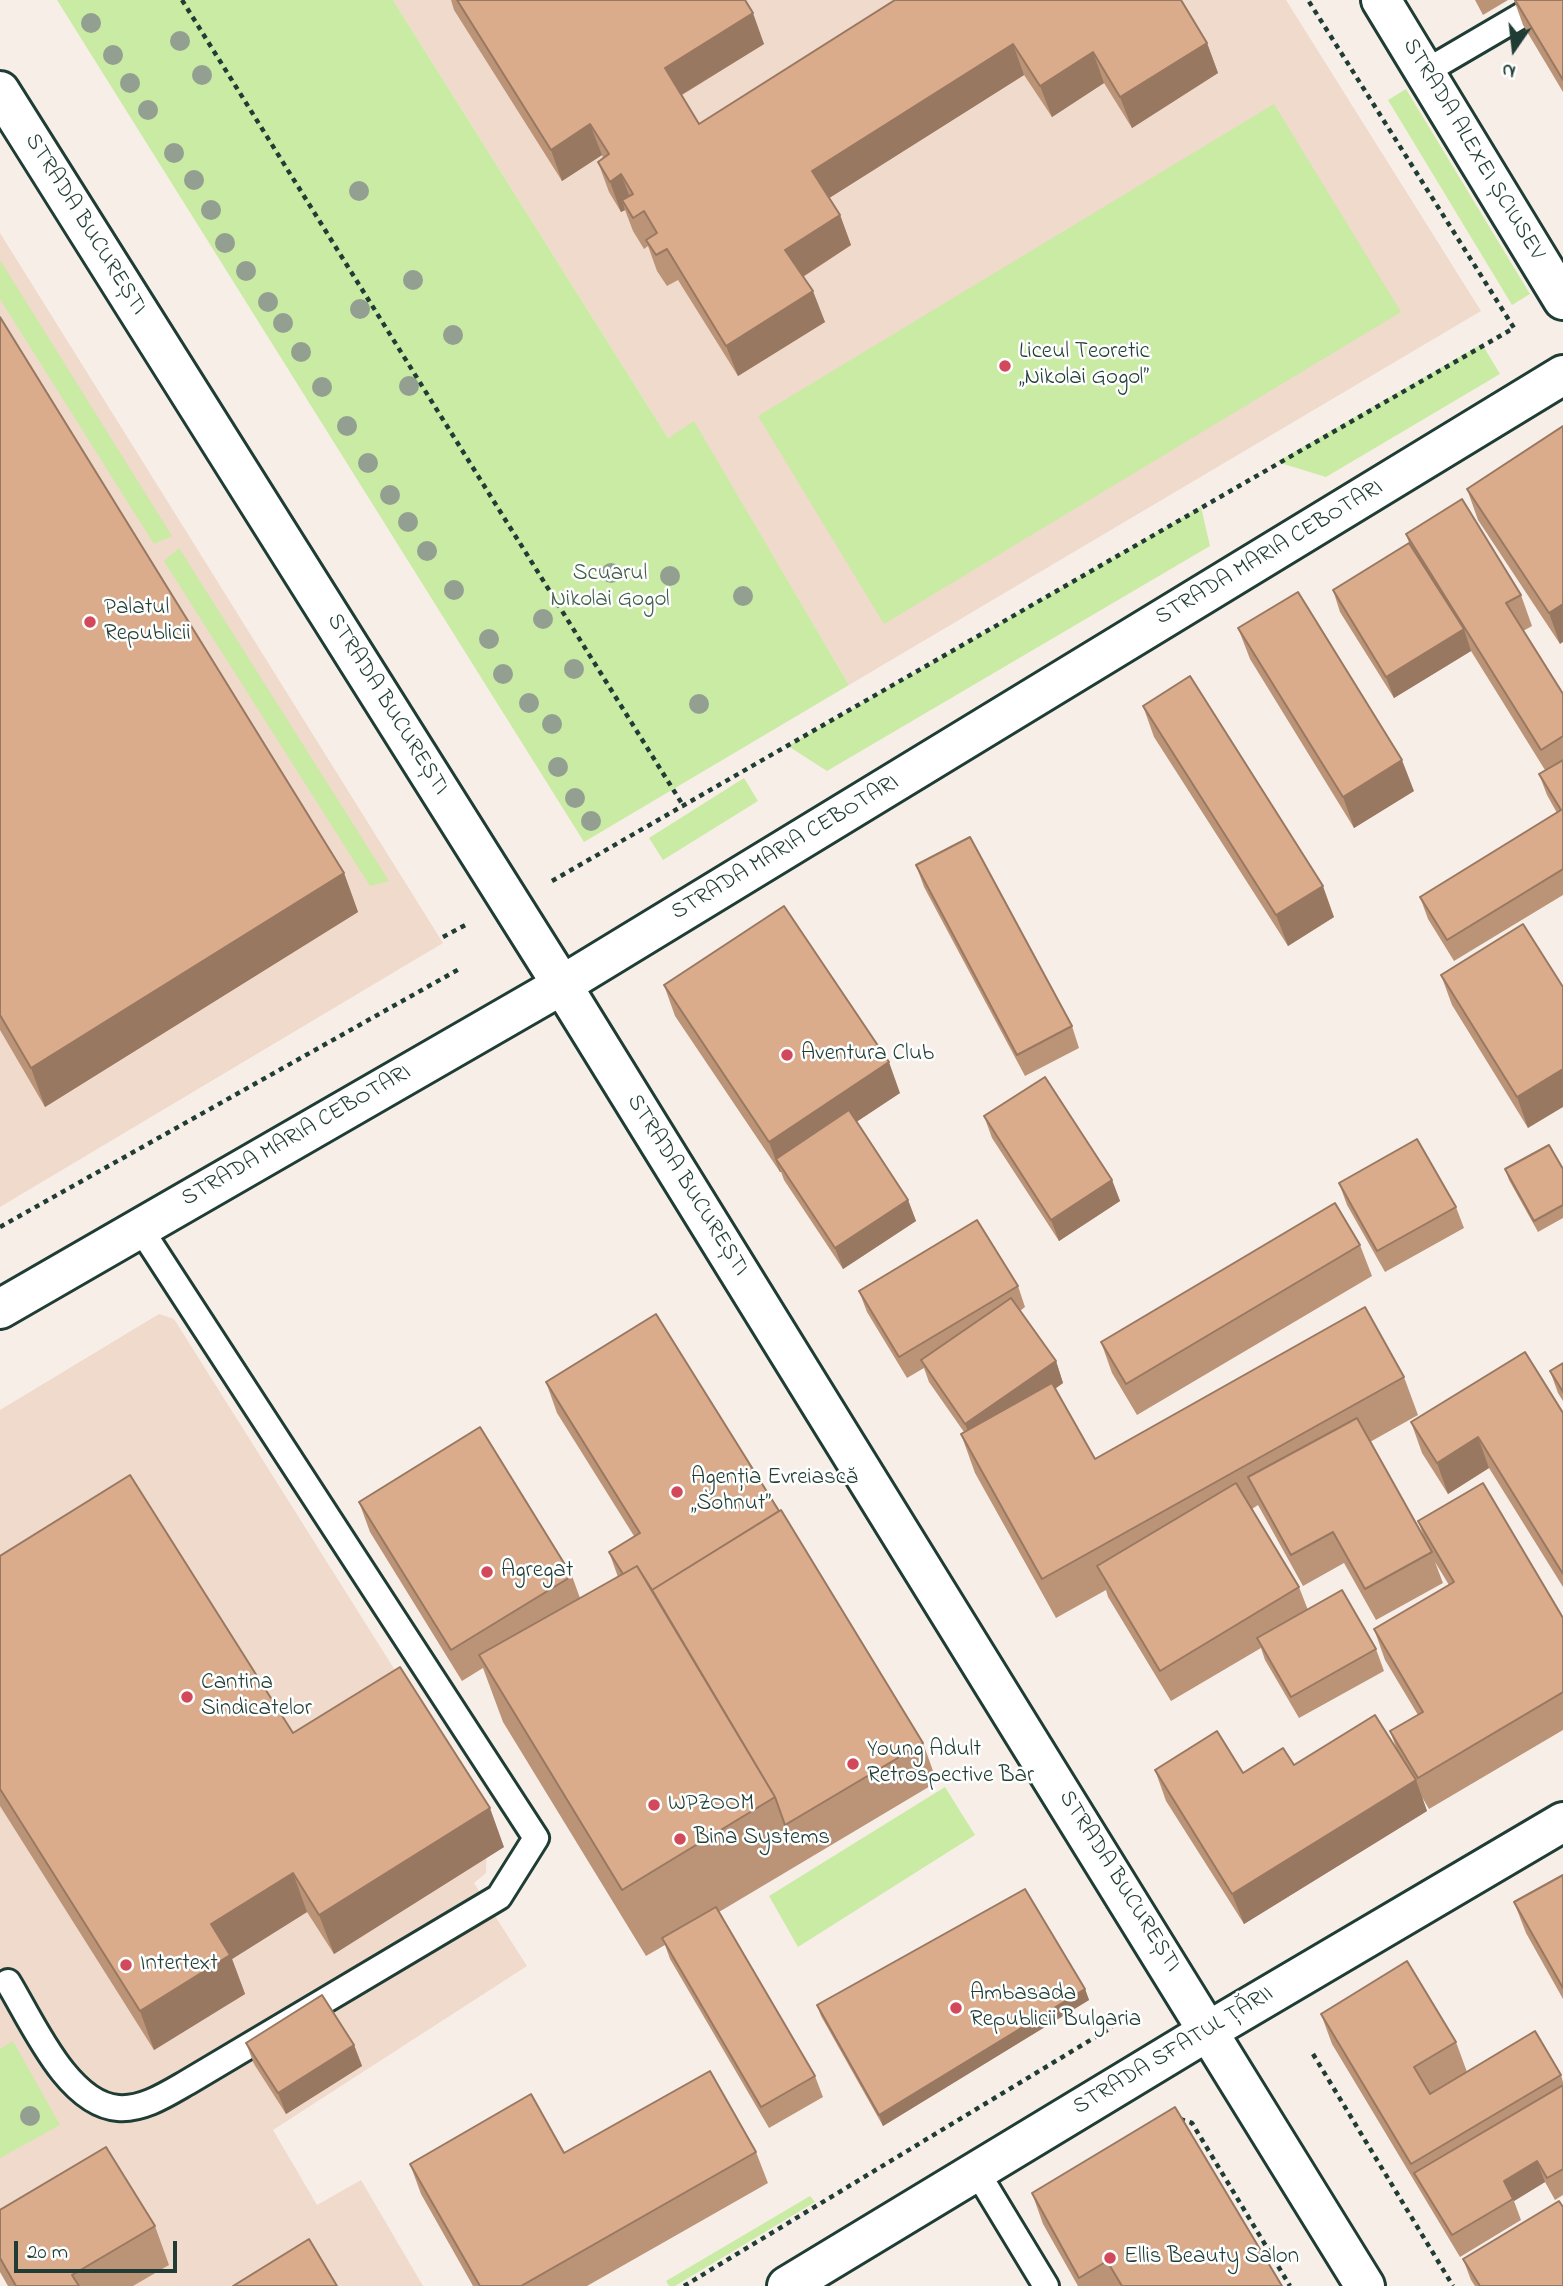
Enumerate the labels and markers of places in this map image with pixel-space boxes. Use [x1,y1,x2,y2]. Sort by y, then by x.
place label: Liceul Teoretic „Nikolai Gogol” [1019,339,1150,393]
marker: Liceul Teoretic „Nikolai Gogol” [997,358,1013,374]
place label: Palatul Republicii [104,595,191,649]
marker: Palatul Republicii [82,614,98,630]
place label: Aventura Club [801,1041,934,1069]
marker: Aventura Club [779,1047,795,1063]
place label: Agenția Evreiască „Sohnut” [691,1465,858,1519]
marker: Agenția Evreiască „Sohnut” [669,1484,685,1500]
place label: Agregat [501,1558,573,1586]
marker: Agregat [479,1564,495,1580]
place label: Cantina Sindicatelor [201,1670,312,1724]
marker: Cantina Sindicatelor [179,1689,195,1705]
place label: Young Adult Retrospective Bar [867,1737,1034,1791]
marker: Young Adult Retrospective Bar [845,1756,861,1772]
place label: WPZOOM [668,1791,754,1819]
marker: WPZOOM [646,1797,662,1813]
place label: Bina Systems [694,1825,830,1853]
marker: Bina Systems [672,1831,688,1847]
place label: Intertext [140,1951,218,1979]
marker: Intertext [118,1957,134,1973]
place label: Ambasada Republicii Bulgaria [970,1981,1141,2035]
marker: Ambasada Republicii Bulgaria [948,2000,964,2016]
place label: Ellis Beauty Salon [1124,2244,1299,2272]
marker: Ellis Beauty Salon [1102,2250,1118,2266]

